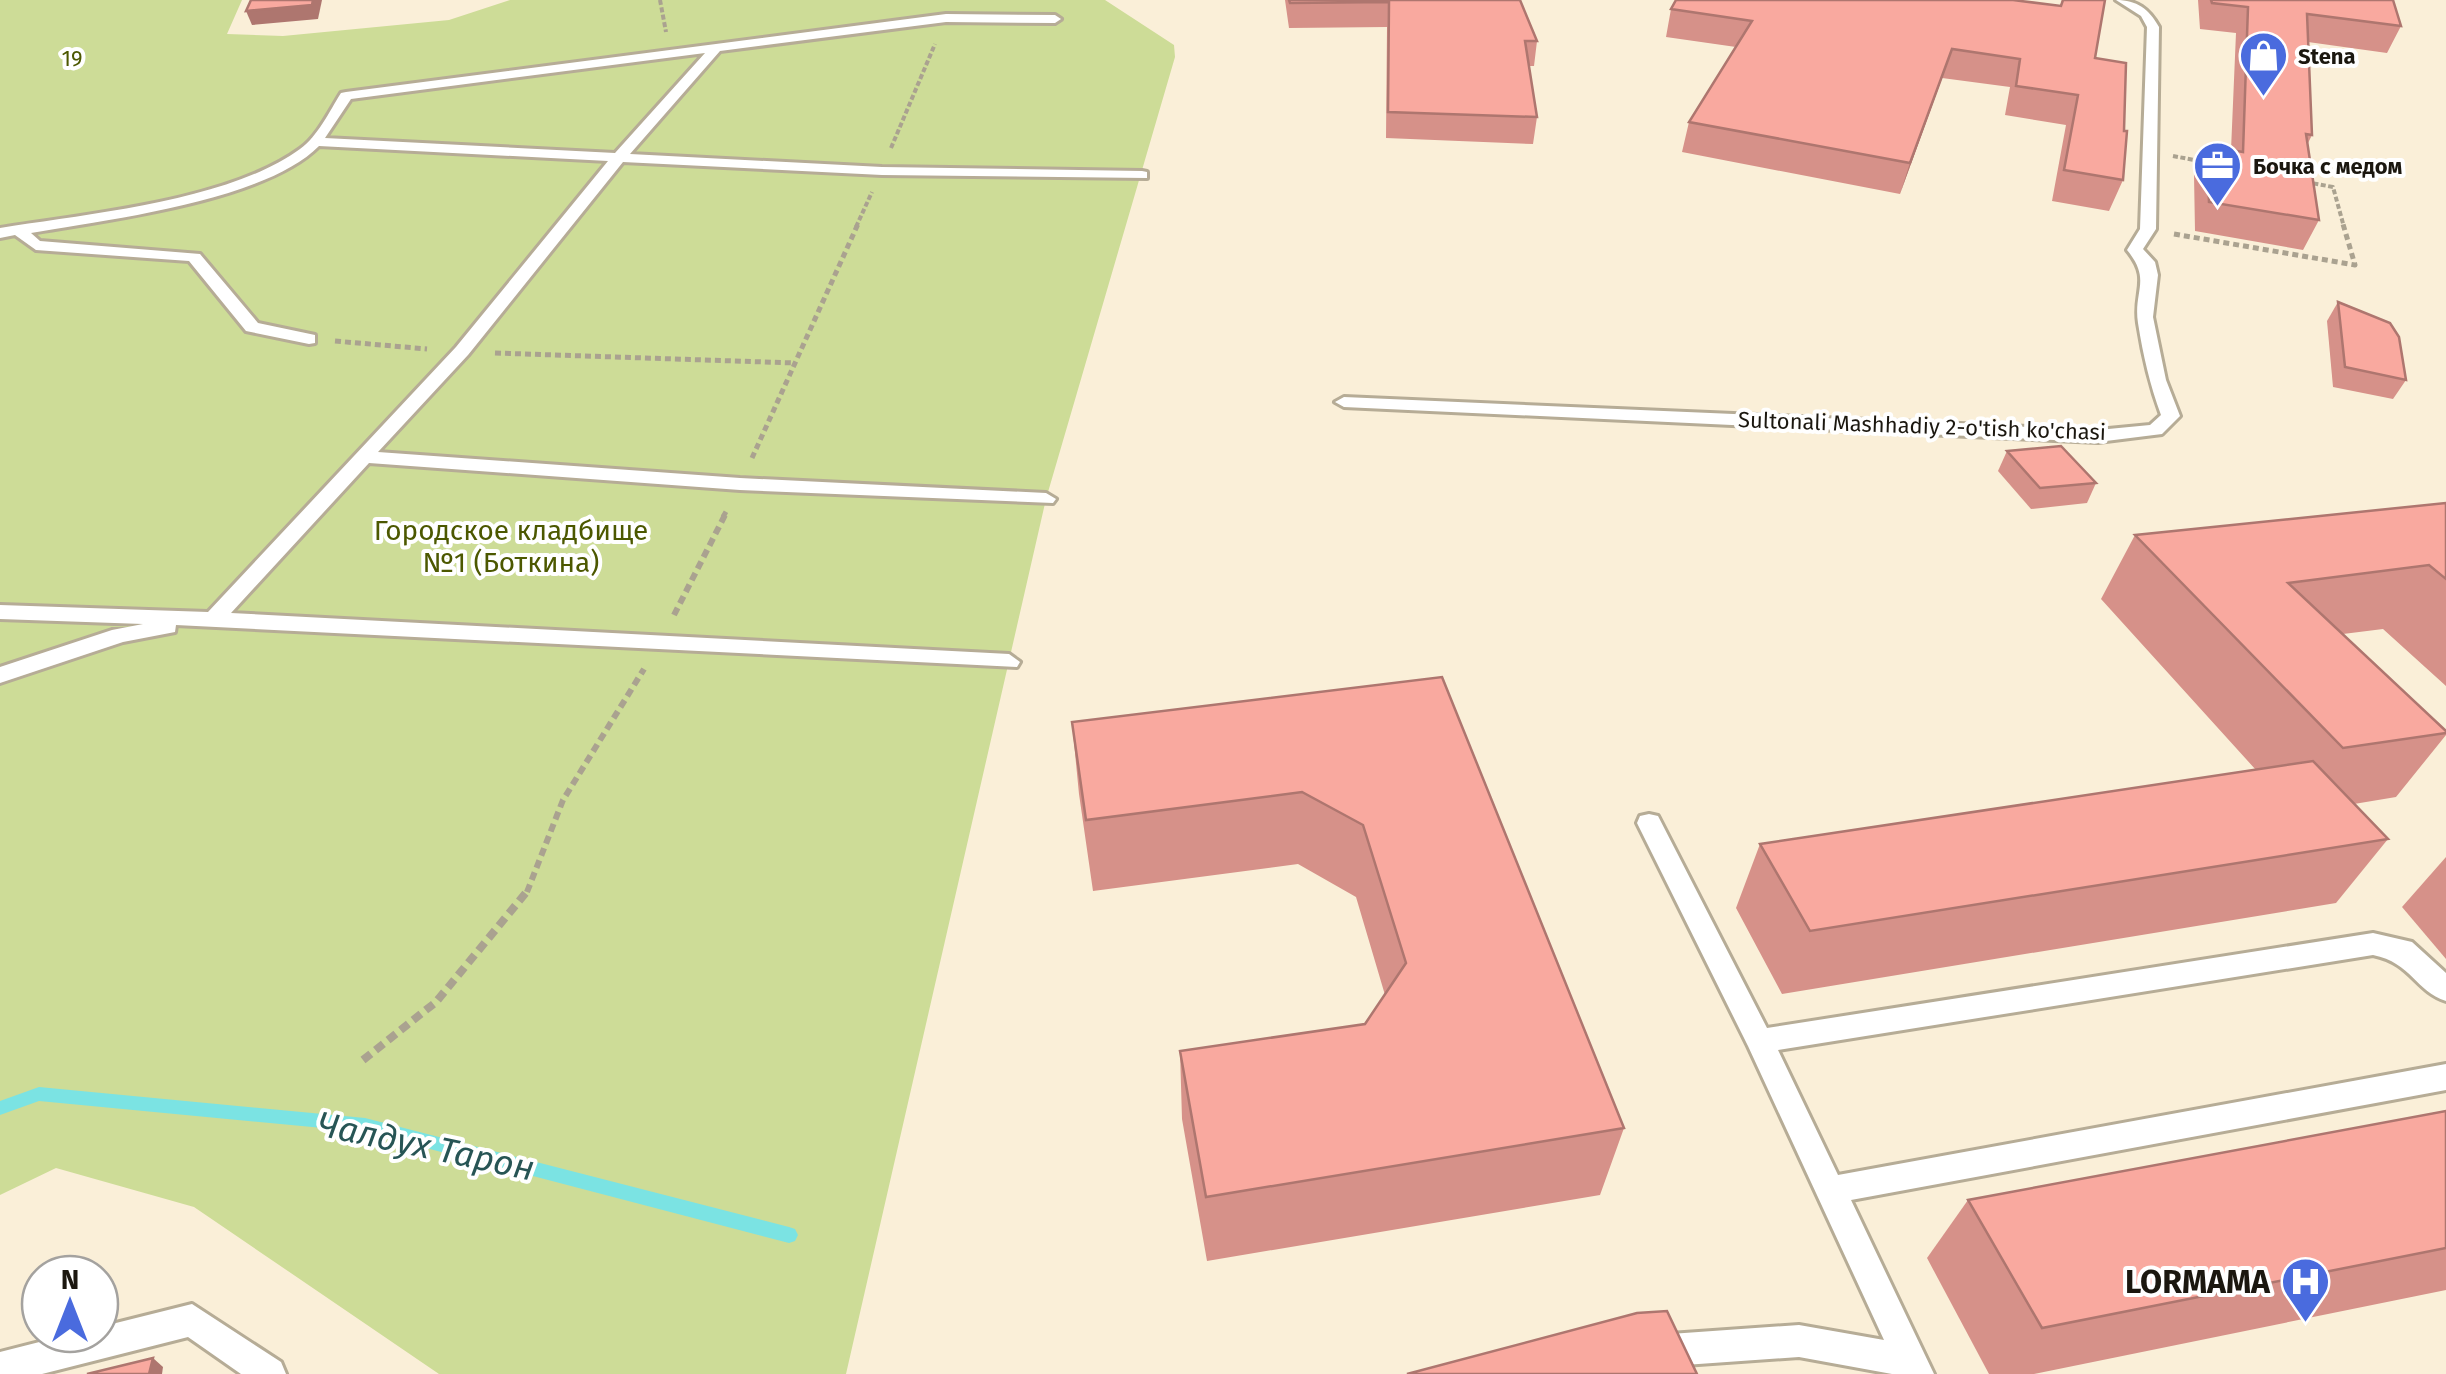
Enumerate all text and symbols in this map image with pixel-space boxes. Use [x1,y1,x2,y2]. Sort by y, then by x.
shop icon: Stena [2237,30,2289,98]
place label: Stena [2298,43,2356,70]
park label: 19 [61,45,83,72]
office icon: Бочка с медом [2192,140,2244,208]
place label: Бочка с медом [2253,153,2403,180]
street label: Sultonali Mashhadiy 2-o'tish ko'chasi [1738,406,2106,446]
park label: Городское кладбище №1 (Боткина) [374,514,648,579]
water label: Чалдух Тарон [314,1103,538,1189]
north arrow [20,1254,120,1354]
hospital icon: LORMAMA [2279,1256,2331,1324]
text: N [61,1263,79,1296]
place label: LORMAMA [2125,1263,2271,1301]

